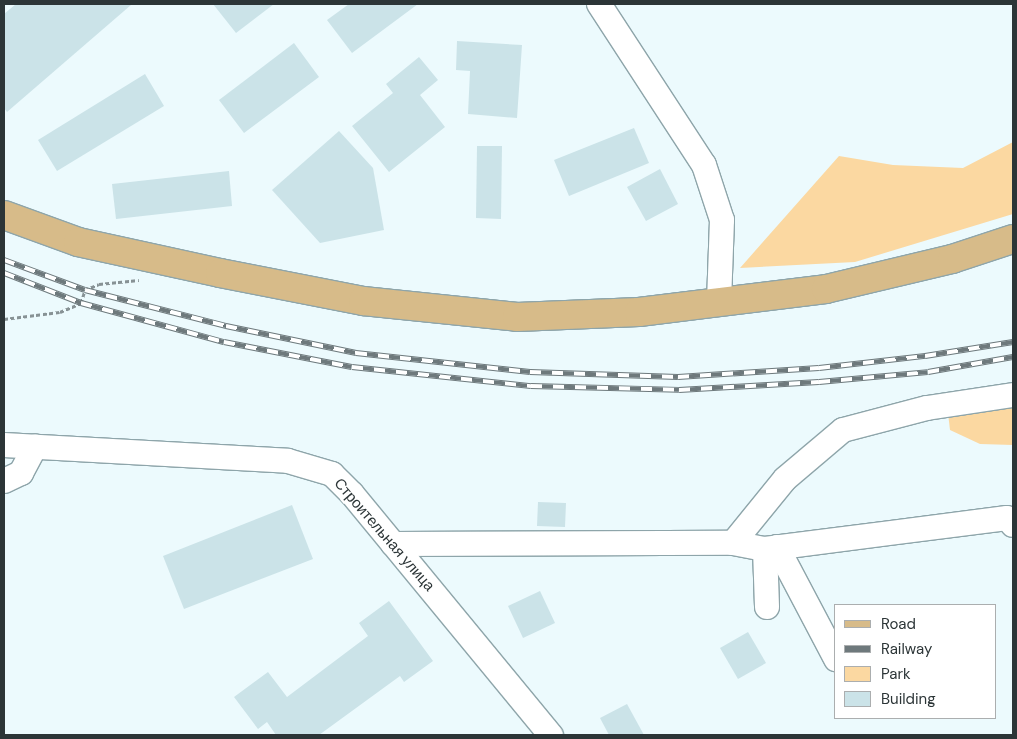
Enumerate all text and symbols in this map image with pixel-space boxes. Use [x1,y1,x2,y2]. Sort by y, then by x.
street label: Строительная улица [330,475,438,595]
legend [834,604,997,719]
text: Road [881,614,916,634]
text: Railway [881,639,932,659]
text: Park [881,664,911,684]
text: Building [881,689,936,709]

